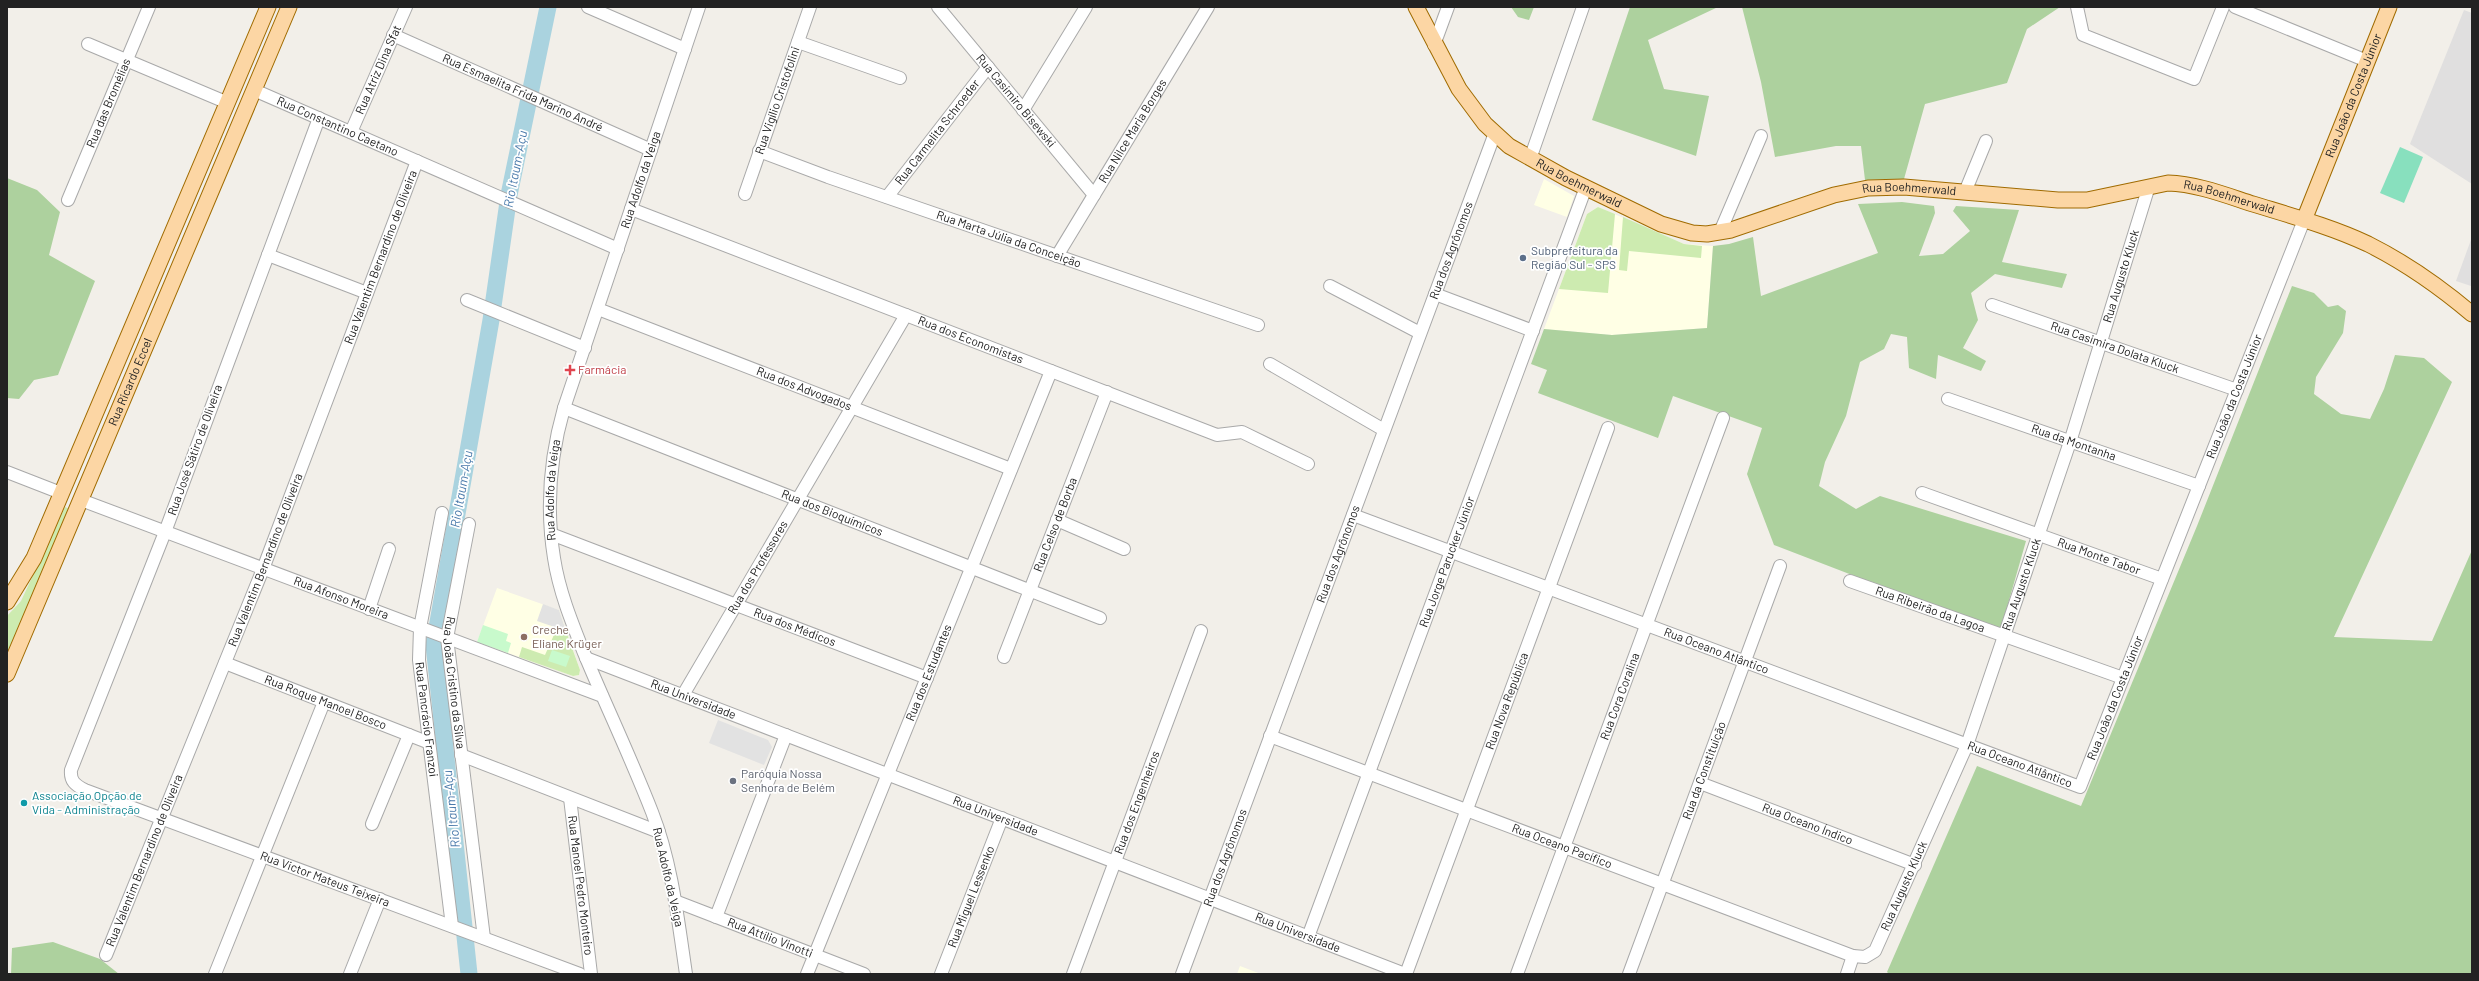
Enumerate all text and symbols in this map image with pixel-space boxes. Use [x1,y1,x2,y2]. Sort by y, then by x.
street label: Rua Atriz Dina Sfat [352,23,403,116]
street label: Rua João da Costa Júnior [2322,31,2384,159]
street label: Rua Vigílio Cristofolini [751,44,802,156]
street label: Rua Esmaelita Frida Marino André [441,50,606,134]
street label: Rua Casimiro Bisewski [974,51,1059,150]
street label: Rua das Bromélias [83,56,133,150]
street label: Rua Carmelita Schroeder [891,76,982,187]
street label: Rua Nilce Maria Borges [1095,76,1169,185]
street label: Rua Constantino Caetano [275,93,401,158]
water label: Rio Itaum-Açu [500,129,530,209]
street label: Rua Adolfo da Veiga [617,129,663,230]
street label: Rua Boehmerwald [1534,155,1624,210]
street label: Rua Valentim Bernardino de Oliveira [341,168,419,346]
street label: Rua Boehmerwald [2183,177,2276,216]
street label: Rua Boehmerwald [1861,179,1957,197]
street label: Rua dos Agrônomos [1426,199,1475,301]
street label: Rua Marta Júlia da Conceição [935,207,1083,270]
street label: Rua Augusto Kluck [2099,228,2141,324]
place label: Subprefeitura da Região Sul - SPS [1531,243,1618,271]
marker: Subprefeitura da Região Sul - SPS [1518,253,1528,263]
street label: Rua dos Economistas [916,312,1026,366]
street label: Rua Casimira Dolata Kluck [2049,318,2181,375]
street label: Rua João da Costa Júnior [2202,332,2264,460]
street label: Rua Ricardo Eccel [105,336,154,428]
place label: Farmácia [578,362,626,376]
street label: Rua dos Advogados [755,363,854,413]
marker: Farmácia [565,365,575,375]
street label: Rua José Sátiro de Oliveira [164,382,224,517]
street label: Rua da Montanha [2030,420,2118,463]
street label: Rua Adolfo da Veiga [542,438,562,541]
water label: Rio Itaum-Açu [446,449,476,529]
street label: Rua Valentim Bernardino de Oliveira [224,471,305,648]
street label: Rua Celso de Borba [1030,475,1079,573]
street label: Rua dos Bioquímicos [780,486,886,538]
street label: Rua Jorge Parucker Júnior [1415,494,1477,629]
street label: Rua dos Agrônomos [1313,503,1362,604]
street label: Rua dos Professores [724,517,790,616]
street label: Rua Monte Tabor [2056,534,2143,577]
street label: Rua Augusto Kluck [1998,536,2043,632]
street label: Rua Afonso Moreira [292,573,391,621]
street label: Rua Ribeirão da Lagoa [1874,583,1987,634]
street label: Rua dos Médicos [752,604,838,649]
street label: Rua João Cristino da Silva [441,615,469,750]
place label: Creche Eliane Krüger [532,622,602,650]
street label: Rua dos Estudantes [902,622,954,723]
street label: Rua Oceano Atlântico [1662,624,1771,676]
marker: Creche Eliane Krüger [519,632,529,642]
street label: Rua João da Costa Júnior [2083,633,2145,762]
street label: Rua Nova República [1482,650,1530,751]
street label: Rua Cora Coralina [1596,651,1641,742]
street label: Rua Pancrácio Franzoi [413,661,441,777]
street label: Rua Roque Manoel Bosco [263,671,389,732]
street label: Rua Universidade [649,676,738,721]
street label: Rua da Constituição [1679,719,1728,821]
street label: Rua Oceano Atlântico [1966,738,2075,790]
street label: Rua dos Engenheiros [1110,748,1162,856]
place label: Paróquia Nossa Senhora de Belém [741,766,835,794]
water label: Rio Itaum-Açu [439,769,463,849]
street label: Rua Valentim Bernardino de Oliveira [102,772,185,948]
marker: Paróquia Nossa Senhora de Belém [728,776,738,786]
place label: Associação Opção de Vida - Administração [32,788,142,816]
street label: Rua Universidade [951,792,1041,838]
marker: Associação Opção de Vida - Administração [19,798,29,808]
street label: Rua Oceano Índico [1761,799,1855,847]
street label: Rua dos Agrônomos [1200,807,1249,908]
street label: Rua Manoel Pedro Monteiro [566,814,597,956]
street label: Rua Oceano Pacífico [1510,820,1614,870]
street label: Rua Adolfo da Veiga [651,826,687,928]
street label: Rua Augusto Kluck [1877,839,1929,933]
street label: Rua Miguel Lessenko [944,843,997,949]
street label: Rua Victor Mateus Teixeira [259,848,392,909]
street label: Rua Universidade [1254,909,1343,955]
street label: Rua Attílio Vinotti [726,914,815,960]

